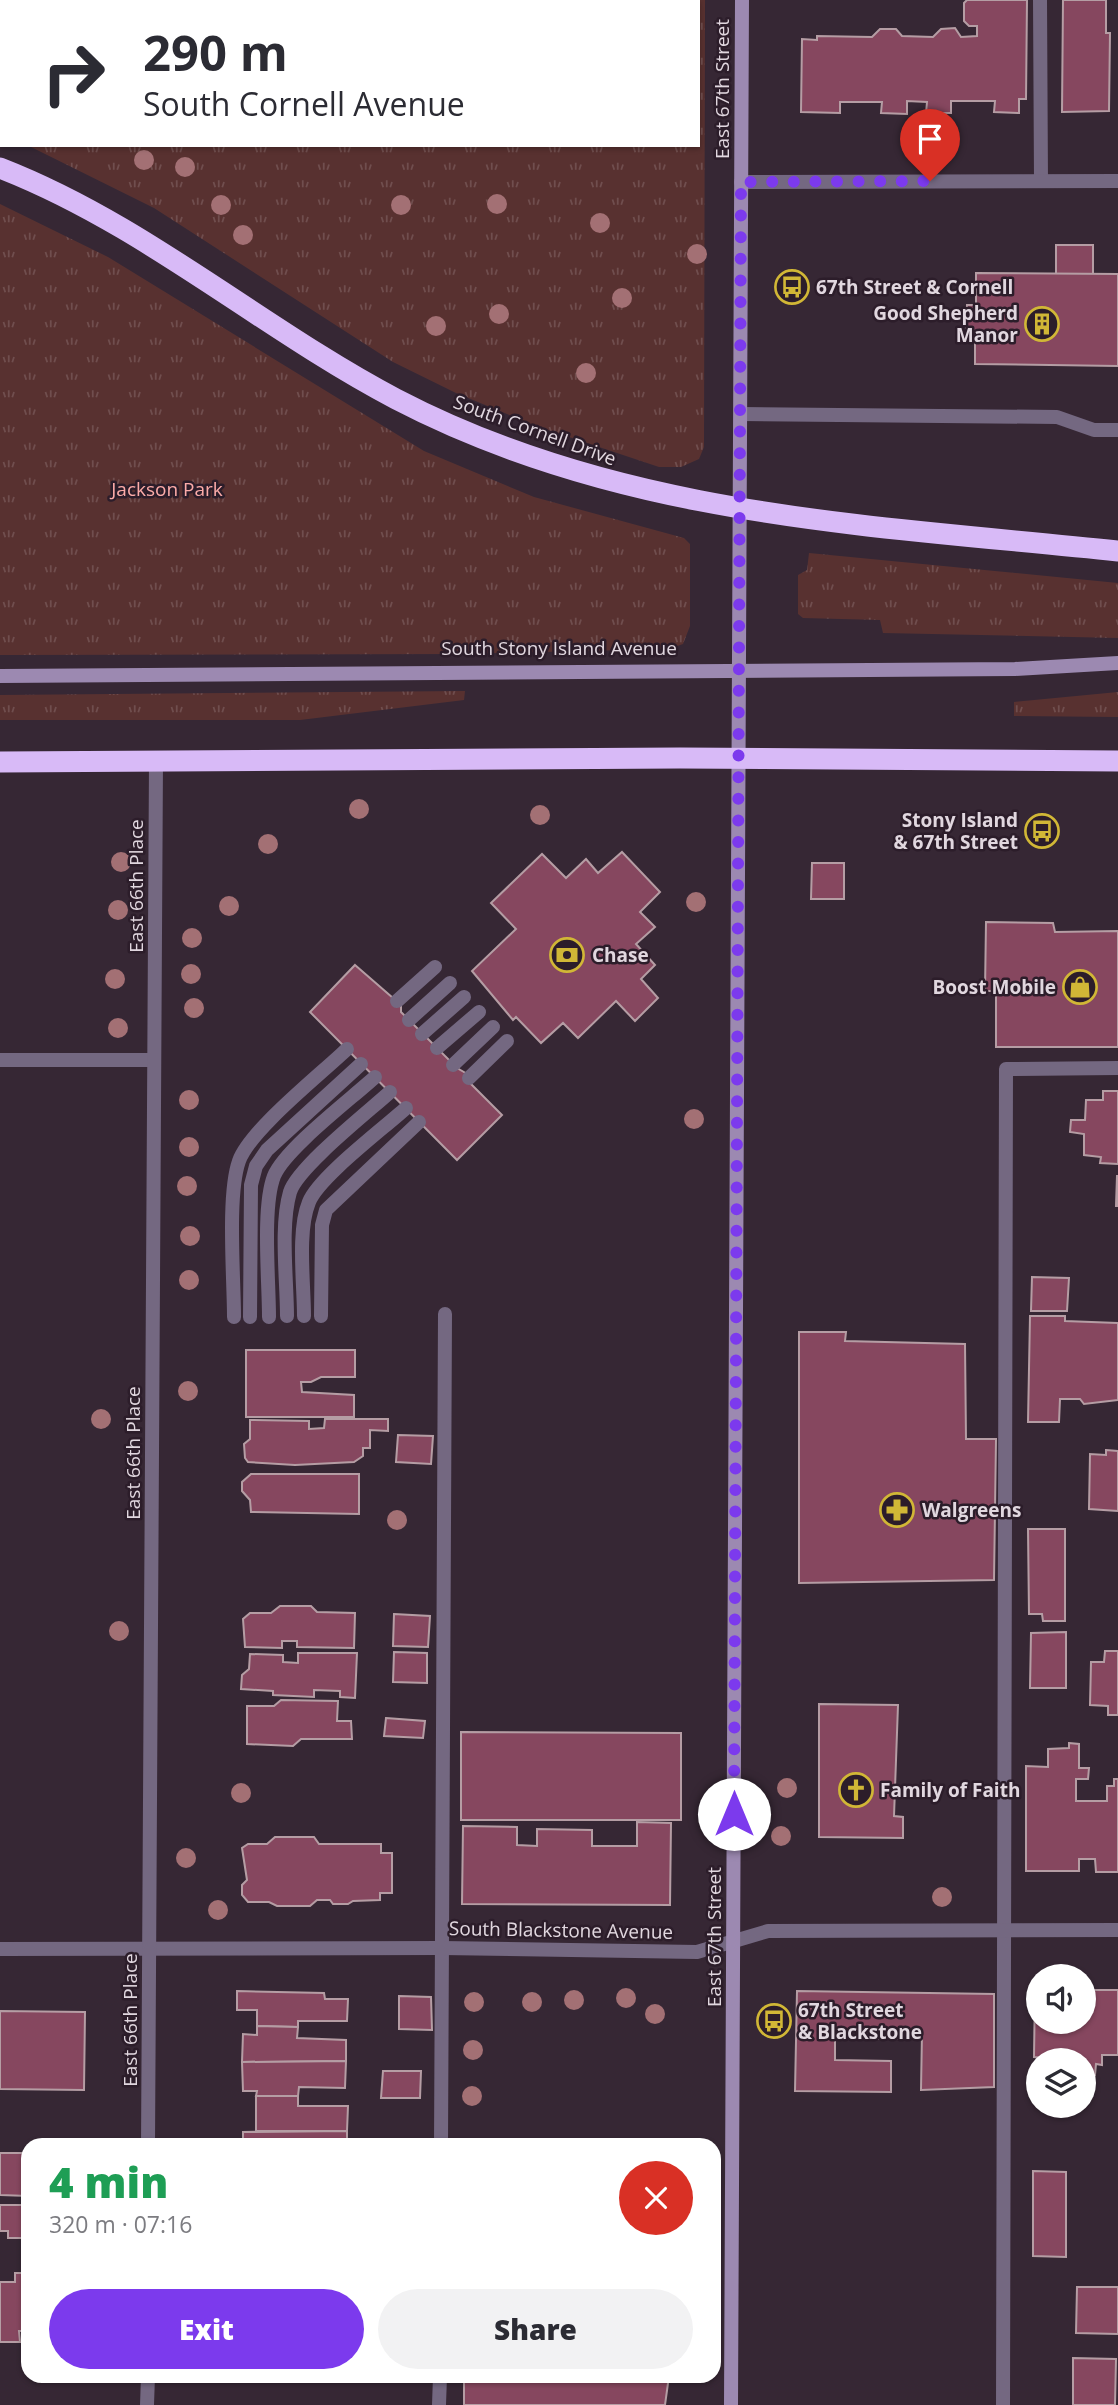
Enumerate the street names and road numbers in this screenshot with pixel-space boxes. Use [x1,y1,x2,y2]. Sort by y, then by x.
street label: East 67th Street [709,19,735,159]
street label: South Cornell Drive [450,388,620,472]
street label: South Stony Island Avenue [441,635,677,661]
street label: East 66th Place [123,819,149,953]
street label: East 66th Place [120,1386,146,1520]
street label: East 67th Street [701,1867,727,2007]
street label: South Blackstone Avenue [449,1915,673,1945]
street label: East 66th Place [117,1953,143,2087]

